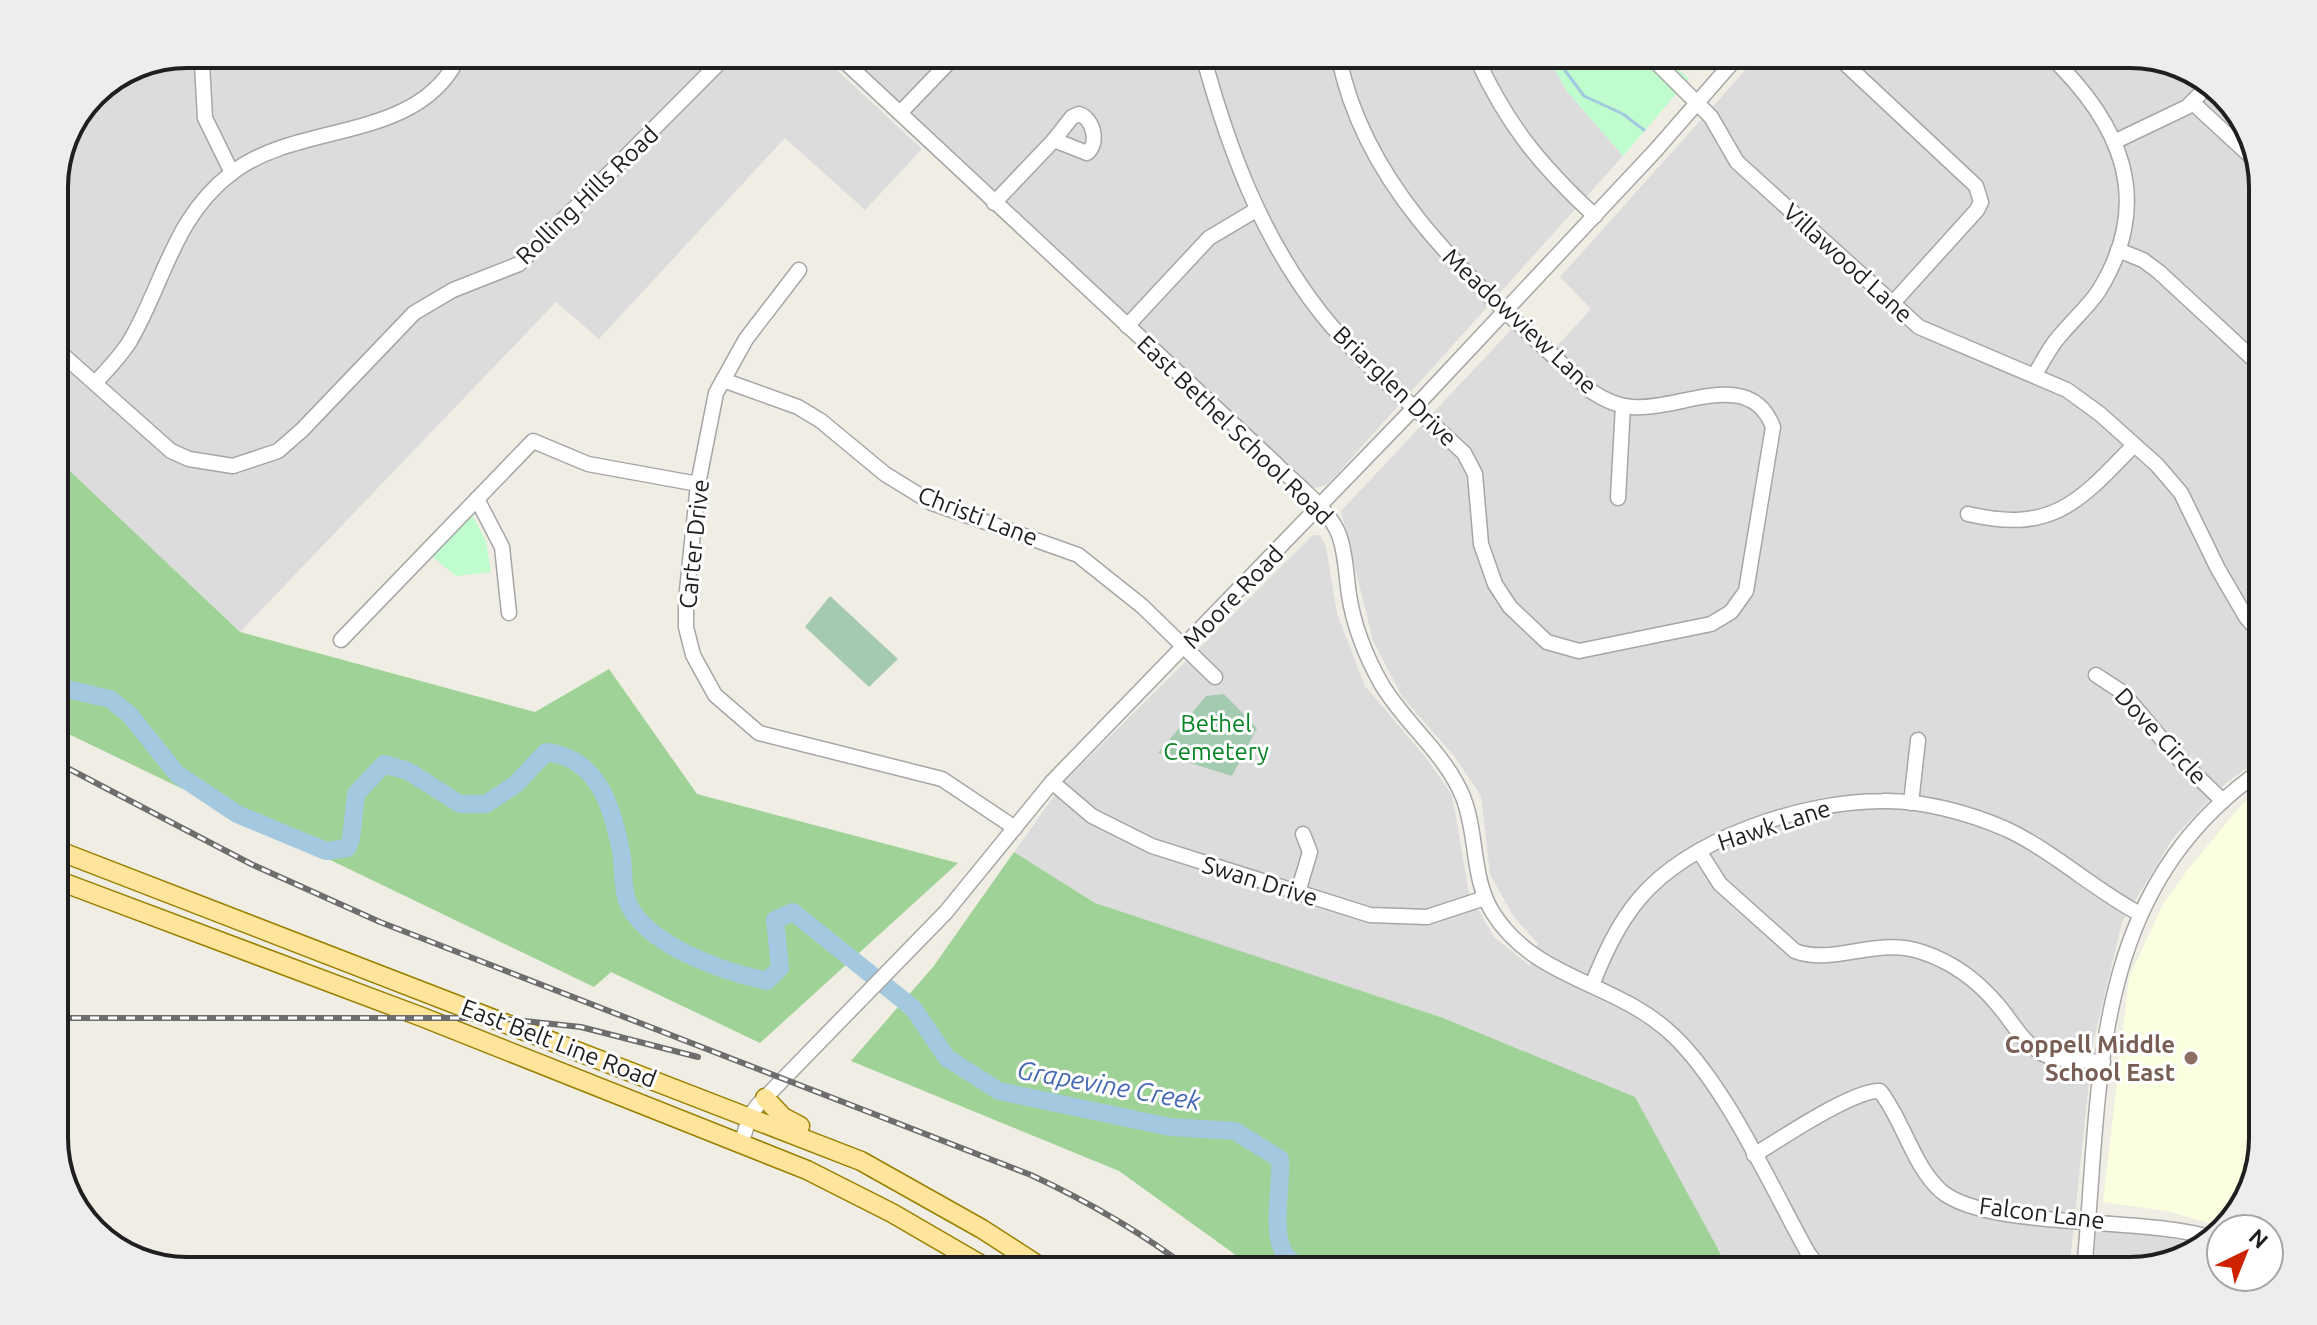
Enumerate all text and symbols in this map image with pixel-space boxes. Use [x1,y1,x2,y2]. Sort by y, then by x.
street label: Rolling Hills Road [510,120,664,270]
street label: Villawood Lane [1778,198,1918,328]
street label: Meadowview Lane [1438,243,1602,399]
street label: Briarglen Drive [1328,320,1462,452]
street label: East Bethel School Road [1132,330,1338,530]
street label: Carter Drive [674,478,714,610]
street label: Christi Lane [914,481,1042,551]
street label: Moore Road [1177,540,1289,654]
street label: Dove Circle [2110,682,2212,790]
park label: Bethel Cemetery [1163,710,1269,765]
street label: Hawk Lane [1714,794,1834,856]
street label: Swan Drive [1199,851,1321,911]
street label: East Belt Line Road [458,993,660,1093]
place label: Coppell Middle School East [2005,1031,2175,1086]
marker: Coppell Middle School East [2182,1049,2200,1067]
water label: Grapevine Creek [1015,1055,1204,1116]
street label: Falcon Lane [1978,1192,2106,1234]
north arrow [2205,1213,2285,1293]
text: N [2244,1223,2274,1253]

